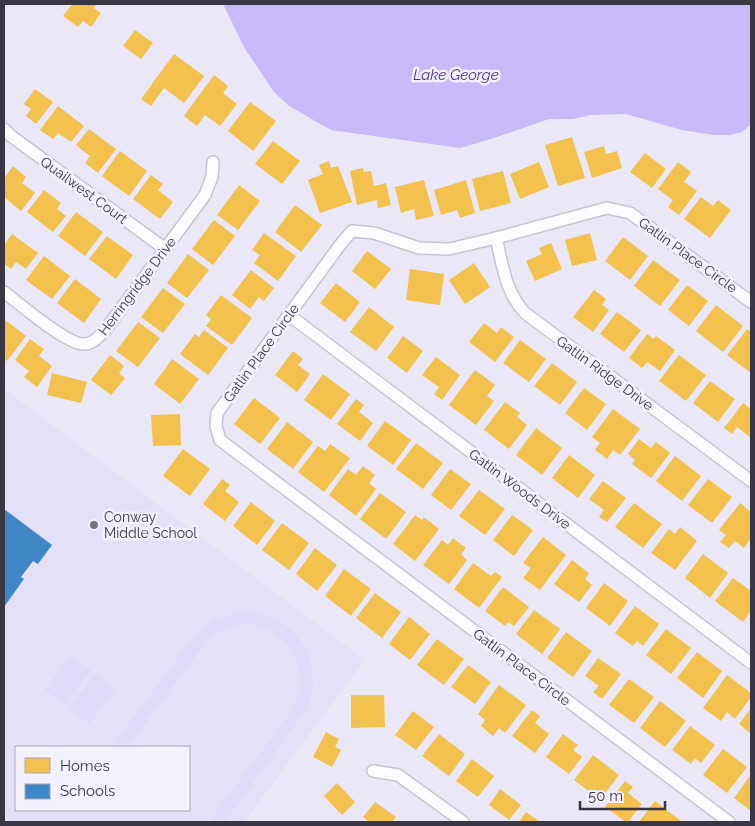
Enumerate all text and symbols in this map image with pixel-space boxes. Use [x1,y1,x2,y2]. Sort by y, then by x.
water label: Lake George [413,66,499,84]
street label: Quailwest Court [38,153,131,227]
street label: Gatlin Place Circle [636,214,740,296]
street label: Herringridge Drive [95,234,179,338]
street label: Gatlin Place Circle [220,301,302,405]
street label: Gatlin Ridge Drive [554,333,656,413]
street label: Gatlin Woods Drive [466,446,574,532]
place label: Conway Middle School [104,509,197,541]
marker: Conway Middle School [88,519,100,531]
street label: Gatlin Place Circle [470,625,574,709]
legend [15,746,190,811]
text: Homes [60,757,110,775]
scale bar [580,778,665,810]
text: Schools [60,782,115,800]
text: 50 m [588,787,623,805]

